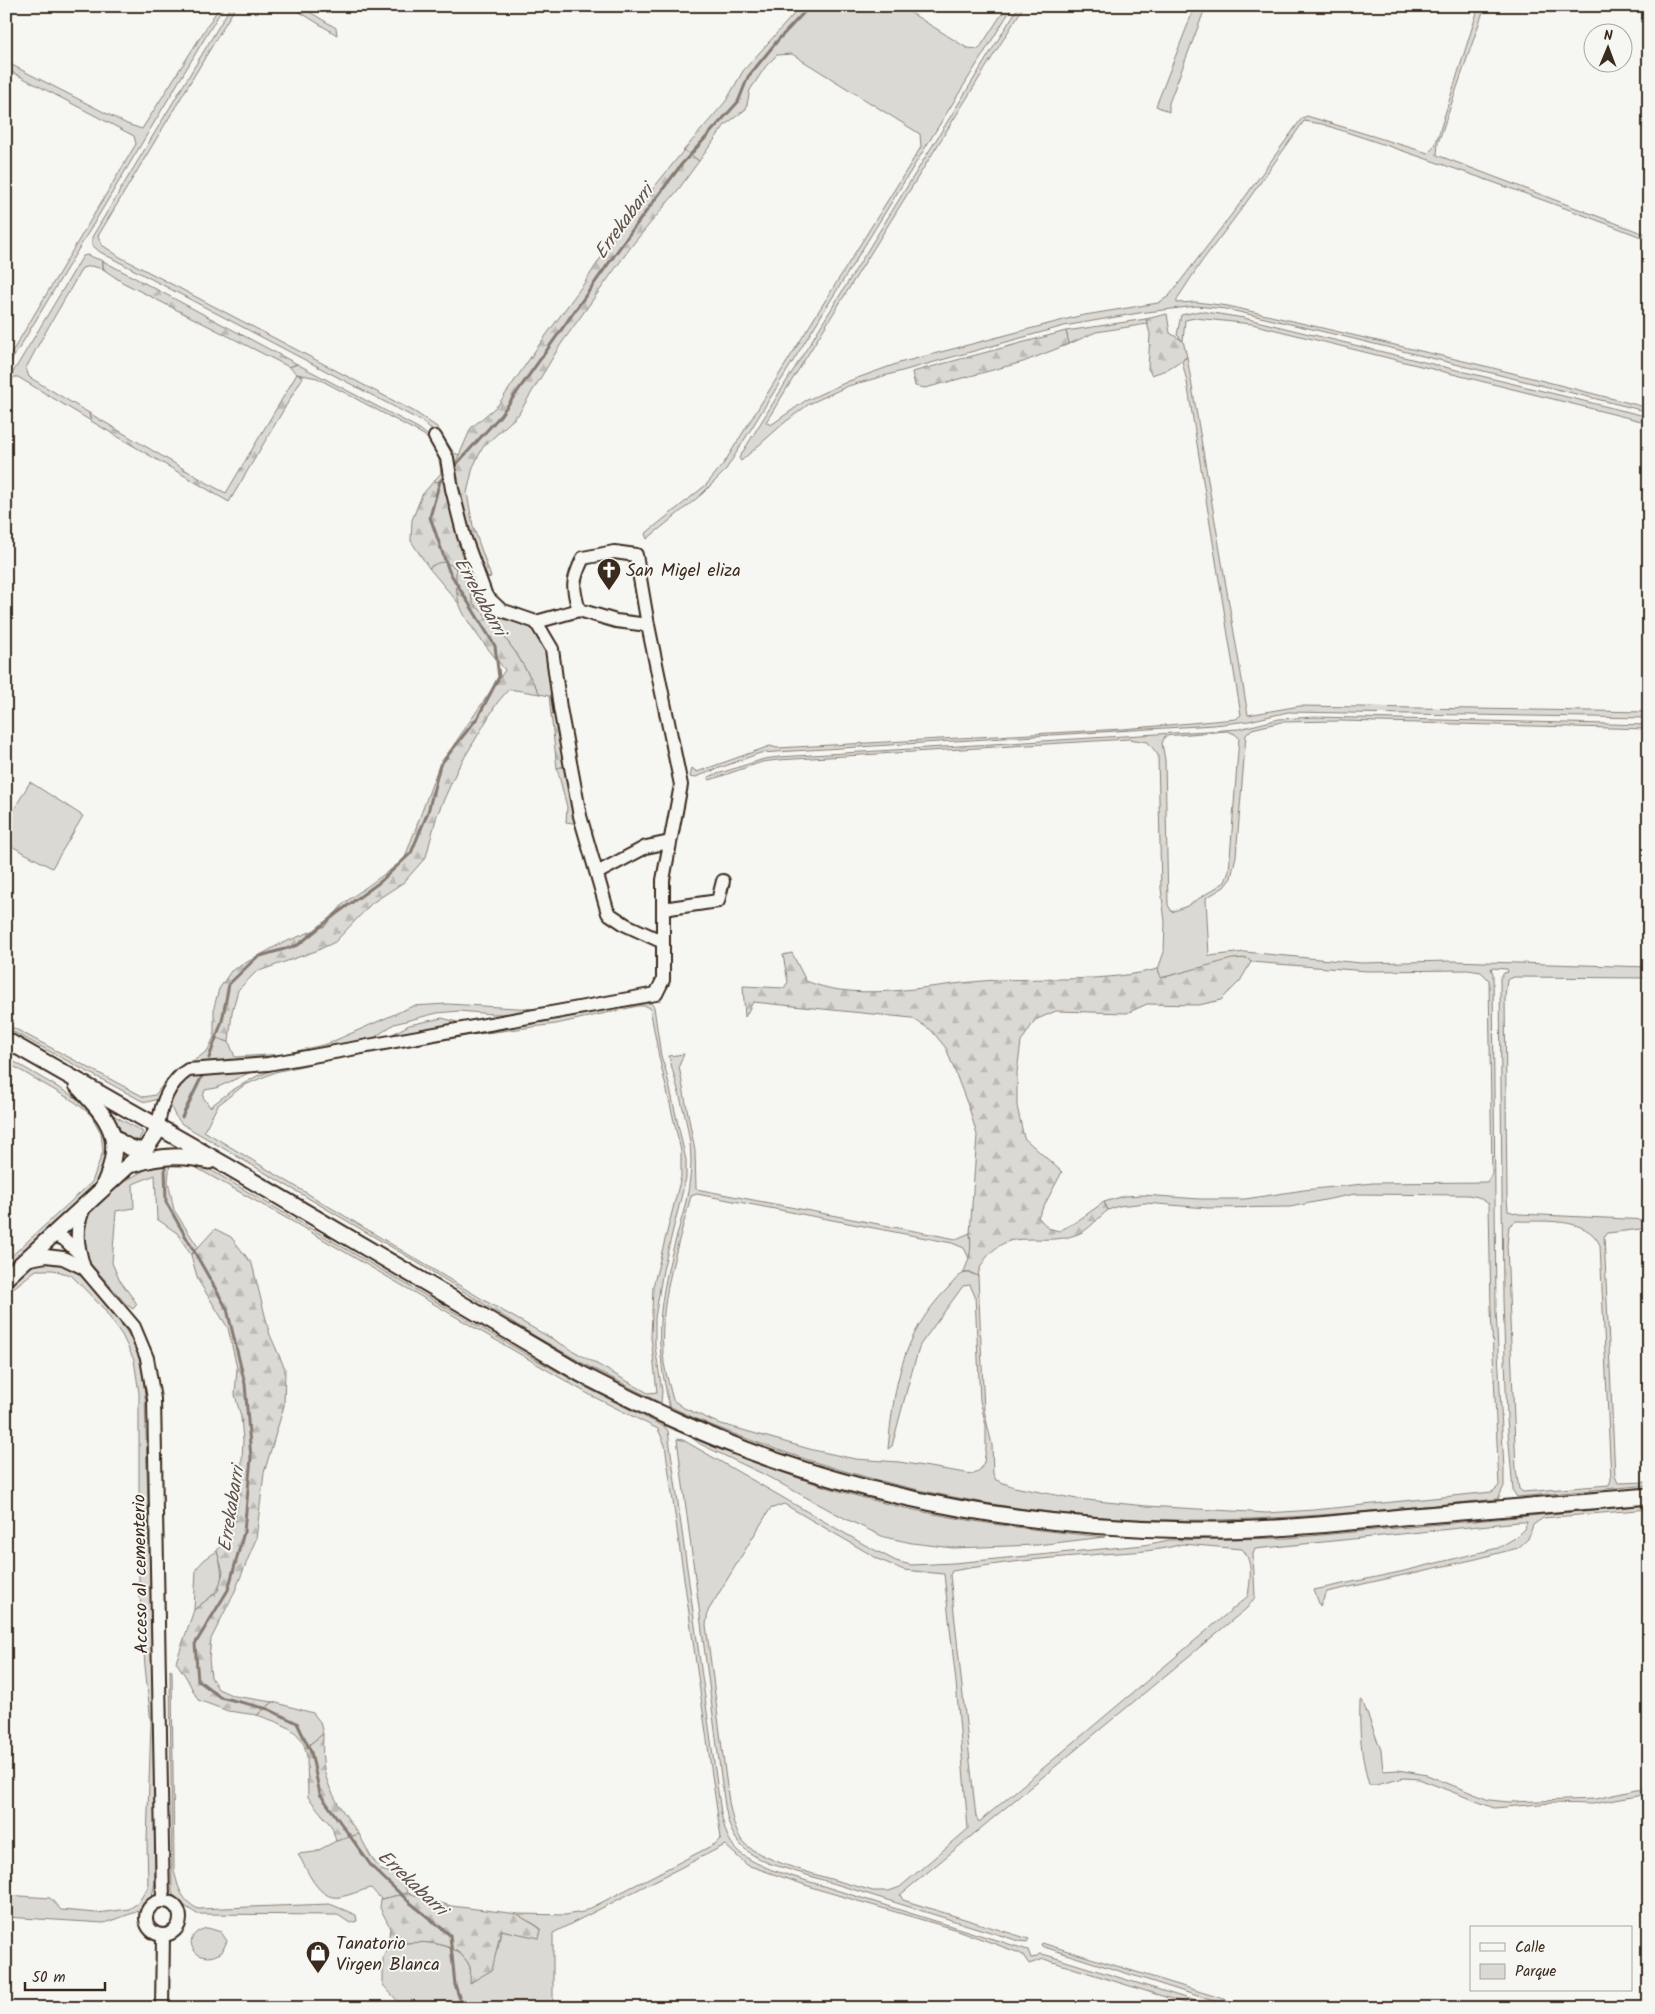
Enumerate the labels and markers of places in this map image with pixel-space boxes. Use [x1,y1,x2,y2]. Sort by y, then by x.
church icon: San Migel eliza [596,557,622,591]
place label: San Migel eliza [626,557,741,586]
place label: Tanatorio Virgen Blanca [336,1930,440,1980]
shop icon: Tanatorio Virgen Blanca [305,1940,331,1974]

